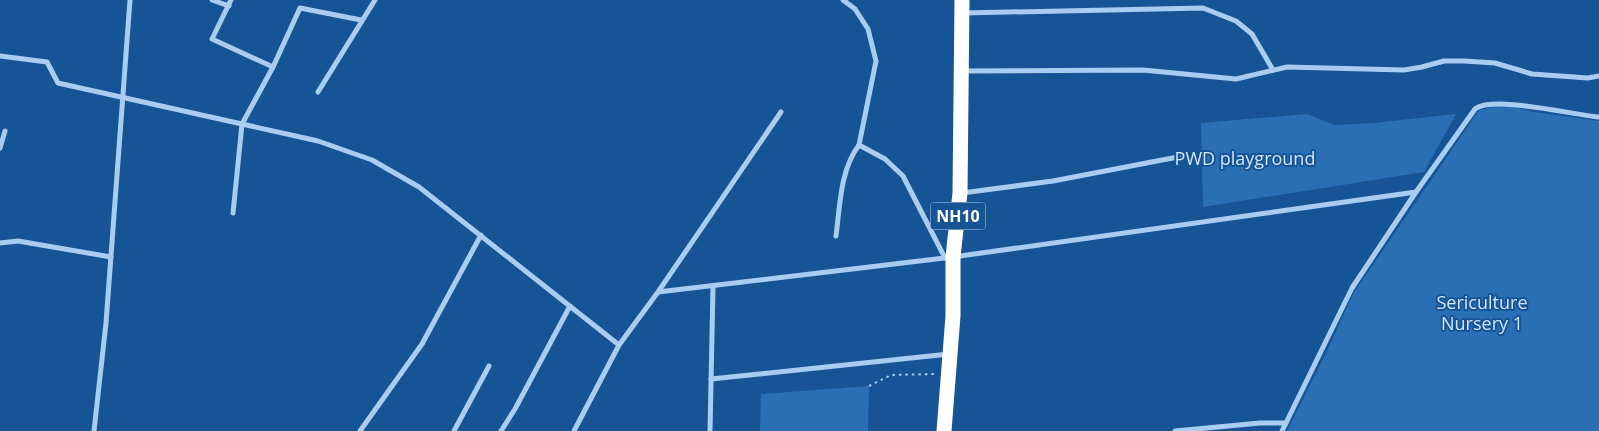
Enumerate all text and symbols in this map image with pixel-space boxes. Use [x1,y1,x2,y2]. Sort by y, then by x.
park label: PWD playground [1175,146,1315,170]
road number: NH10 [930,202,986,230]
park label: Sericulture Nursery 1 [1436,290,1528,335]

